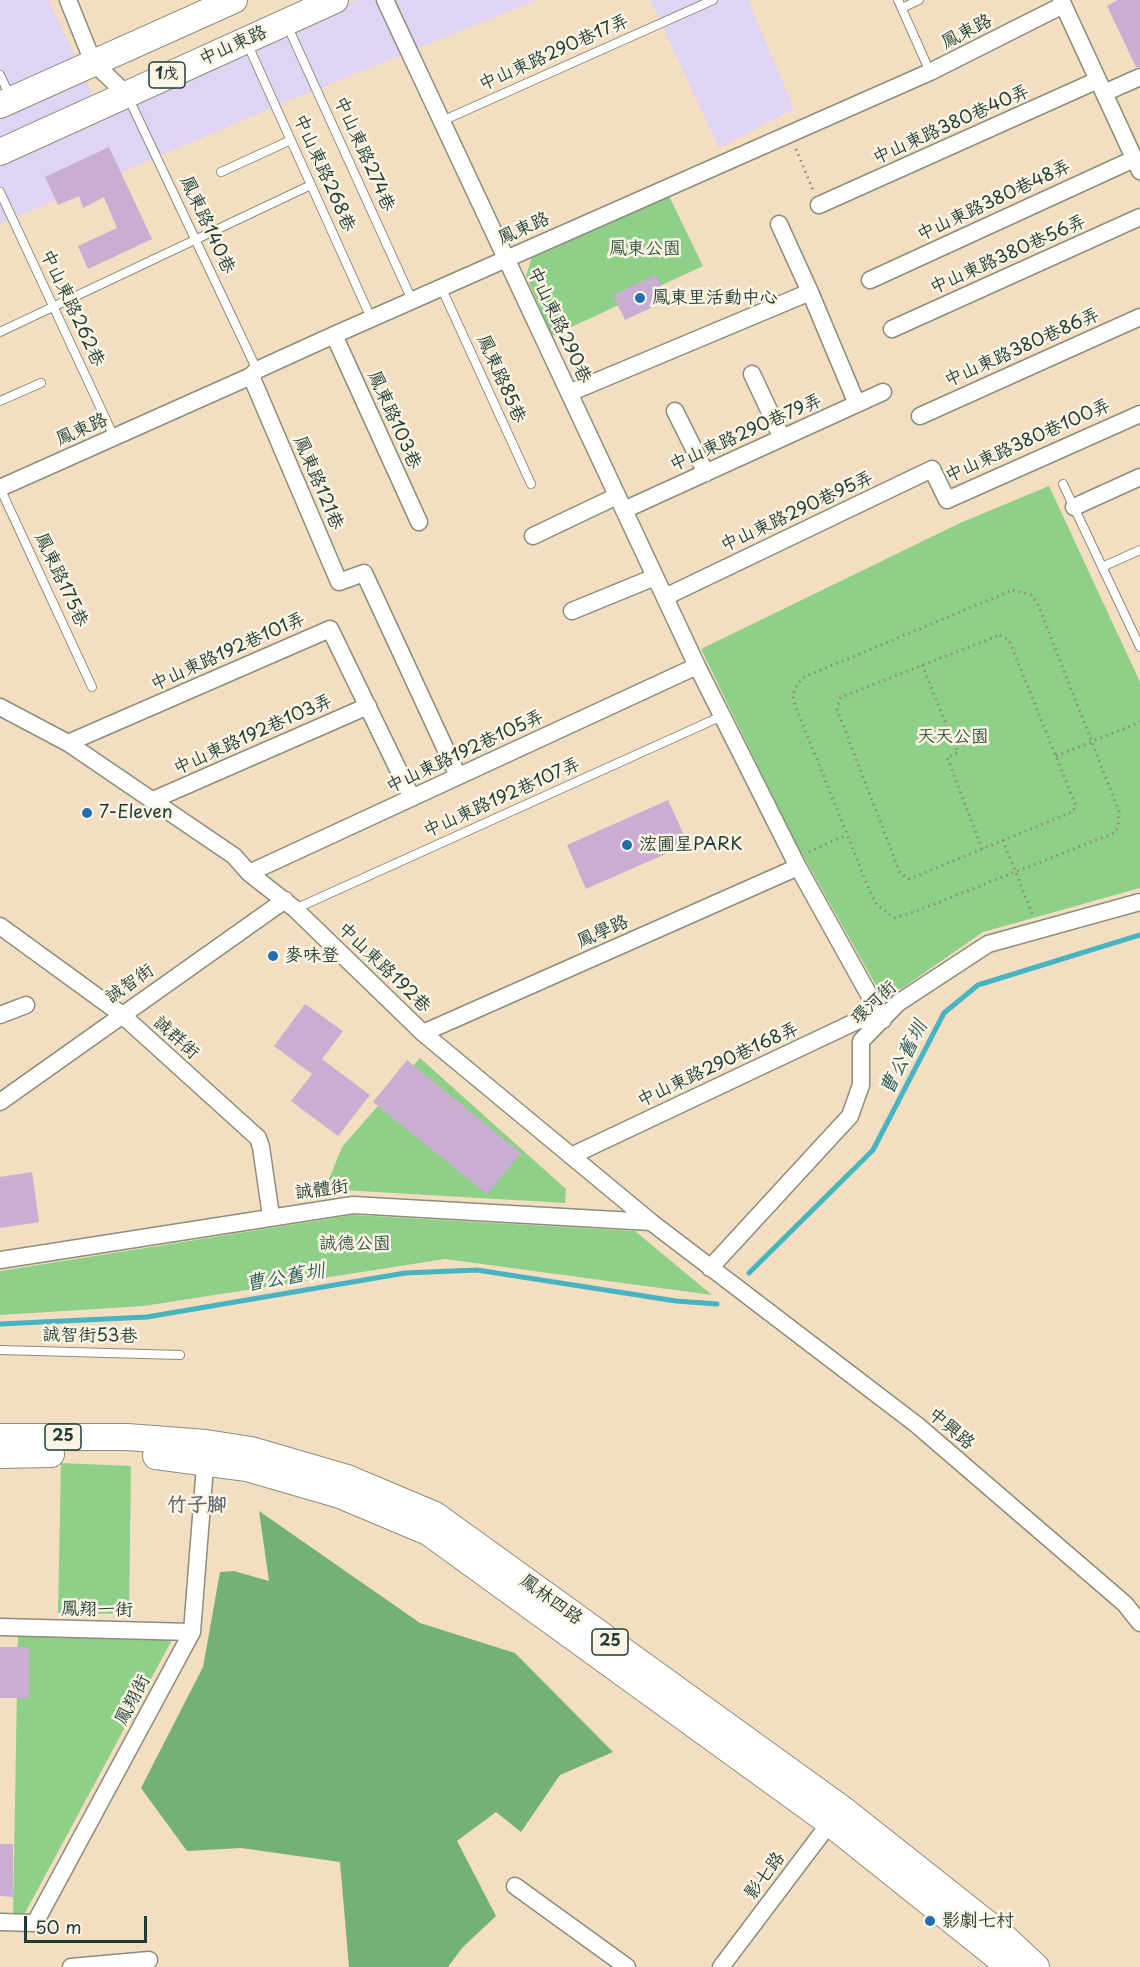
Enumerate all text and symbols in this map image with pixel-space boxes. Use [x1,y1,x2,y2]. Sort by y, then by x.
street label: 中山東路290巷17弄 [476,10,632,96]
street label: 鳳東路 [938,10,996,54]
street label: 中山東路 [196,21,270,71]
road number: 1戊 [149,62,185,88]
street label: 中山東路380巷40弄 [869,81,1033,169]
street label: 中山東路274巷 [329,93,399,215]
street label: 中山東路268巷 [288,111,360,235]
street label: 中山東路380巷48弄 [914,156,1074,246]
street label: 鳳東路140巷 [175,173,239,277]
street label: 鳳東路 [495,208,553,250]
street label: 中山東路380巷56弄 [927,211,1089,299]
park label: 鳳東公園 [609,238,681,260]
street label: 中山東路262巷 [35,246,109,370]
street label: 中山東路290巷 [523,263,595,387]
place label: 鳳東里活動中心 [652,287,778,309]
marker: 鳳東里活動中心 [633,291,647,305]
street label: 中山東路380巷86弄 [941,304,1103,392]
street label: 鳳東路85巷 [472,332,530,426]
street label: 鳳東路103巷 [363,368,425,472]
street label: 中山東路290巷79弄 [666,390,826,476]
street label: 中山東路380巷100弄 [942,395,1114,487]
street label: 鳳東路 [53,409,111,451]
street label: 鳳東路121巷 [289,433,347,533]
street label: 中山東路290巷95弄 [717,467,877,557]
street label: 鳳東路175巷 [30,530,92,630]
street label: 中山東路192巷101弄 [147,608,309,696]
street label: 中山東路192巷103弄 [170,690,336,780]
street label: 中山東路192巷105弄 [383,706,547,798]
park label: 天天公園 [917,726,989,748]
street label: 中山東路192巷107弄 [420,754,584,842]
place label: 7-Eleven [99,802,173,824]
marker: 7-Eleven [80,806,94,820]
place label: 浤圃星PARK [639,834,742,856]
marker: 浤圃星PARK [620,838,634,852]
street label: 鳳學路 [574,911,632,953]
street label: 中山東路192巷 [333,918,435,1018]
place label: 麥味登 [285,945,339,967]
marker: 麥味登 [266,949,280,963]
street label: 誠智街 [102,960,158,1008]
street label: 環河街 [847,977,901,1029]
street label: 誠群街 [149,1012,203,1064]
water label: 曹公舊圳 [875,1017,933,1099]
street label: 中山東路290巷168弄 [634,1018,802,1112]
street label: 誠體街 [294,1176,350,1204]
park label: 誠德公園 [319,1233,391,1255]
water label: 曹公舊圳 [244,1259,326,1297]
street label: 誠智街53巷 [42,1324,138,1348]
street label: 中興路 [923,1403,979,1455]
road number: 25 [45,1424,81,1450]
district label: 竹子腳 [167,1493,227,1517]
street label: 鳳林四路 [516,1570,586,1630]
street label: 鳳翔一街 [61,1599,133,1621]
road number: 25 [592,1629,628,1655]
street label: 鳳翔街 [111,1671,155,1729]
street label: 影七路 [740,1848,790,1904]
scale bar [27,1904,150,1942]
place label: 影劇七村 [942,1910,1014,1932]
text: 50 m [35,1913,82,1940]
marker: 影劇七村 [923,1914,937,1928]

